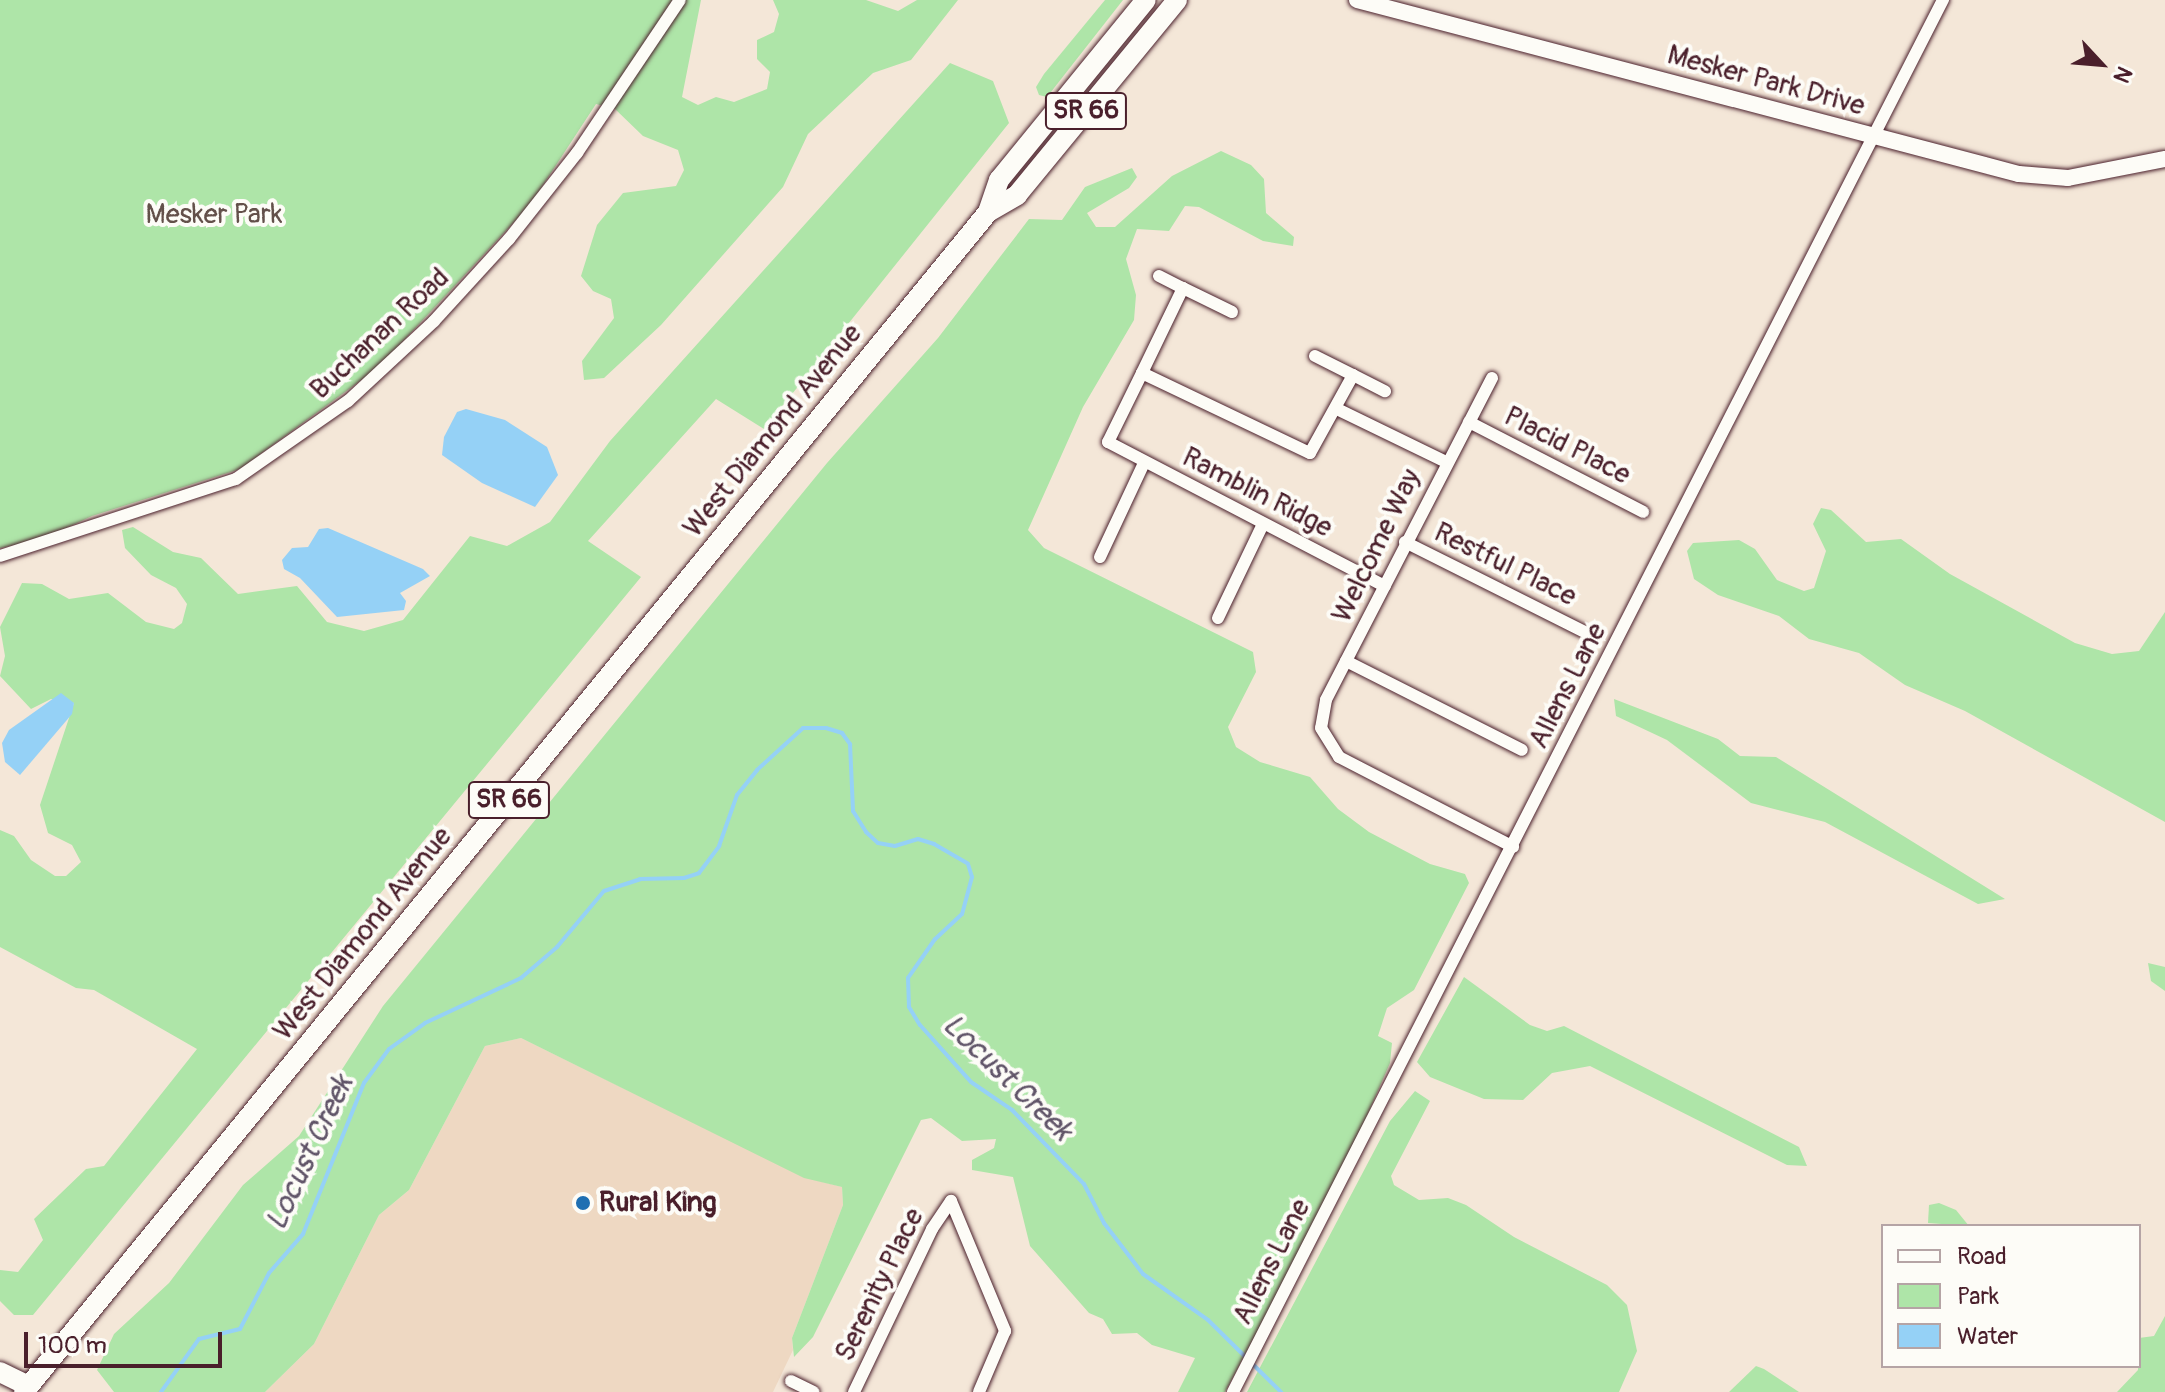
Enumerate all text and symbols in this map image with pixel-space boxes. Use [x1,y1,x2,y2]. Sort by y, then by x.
north arrow [2061,24,2141,104]
street label: Mesker Park Drive [1664,39,1868,123]
text: N [2107,62,2138,87]
road number: SR 66 [1044,89,1128,133]
park label: Mesker Park [145,198,283,232]
street label: Buchanan Road [304,261,456,407]
street label: West Diamond Avenue [677,318,869,544]
street label: Placid Place [1498,400,1636,492]
street label: Ramblin Ridge [1176,441,1338,545]
street label: Welcome Way [1325,464,1429,628]
street label: Restful Place [1428,516,1582,614]
street label: Allens Lane [1522,618,1614,754]
road number: SR 66 [467,778,551,822]
street label: West Diamond Avenue [267,821,459,1047]
water label: Locust Creek [935,1007,1079,1149]
water label: Locust Creek [259,1070,361,1236]
place label: Rural King [599,1186,717,1220]
marker: Rural King [574,1194,592,1212]
street label: Allens Lane [1226,1194,1318,1330]
street label: Serenity Place [828,1203,932,1367]
legend [1881,1224,2141,1368]
text: Road [1957,1242,2007,1271]
text: Park [1957,1282,1999,1311]
scale bar [28,1316,226,1366]
text: Water [1957,1322,2018,1351]
text: 100 m [38,1331,107,1360]

